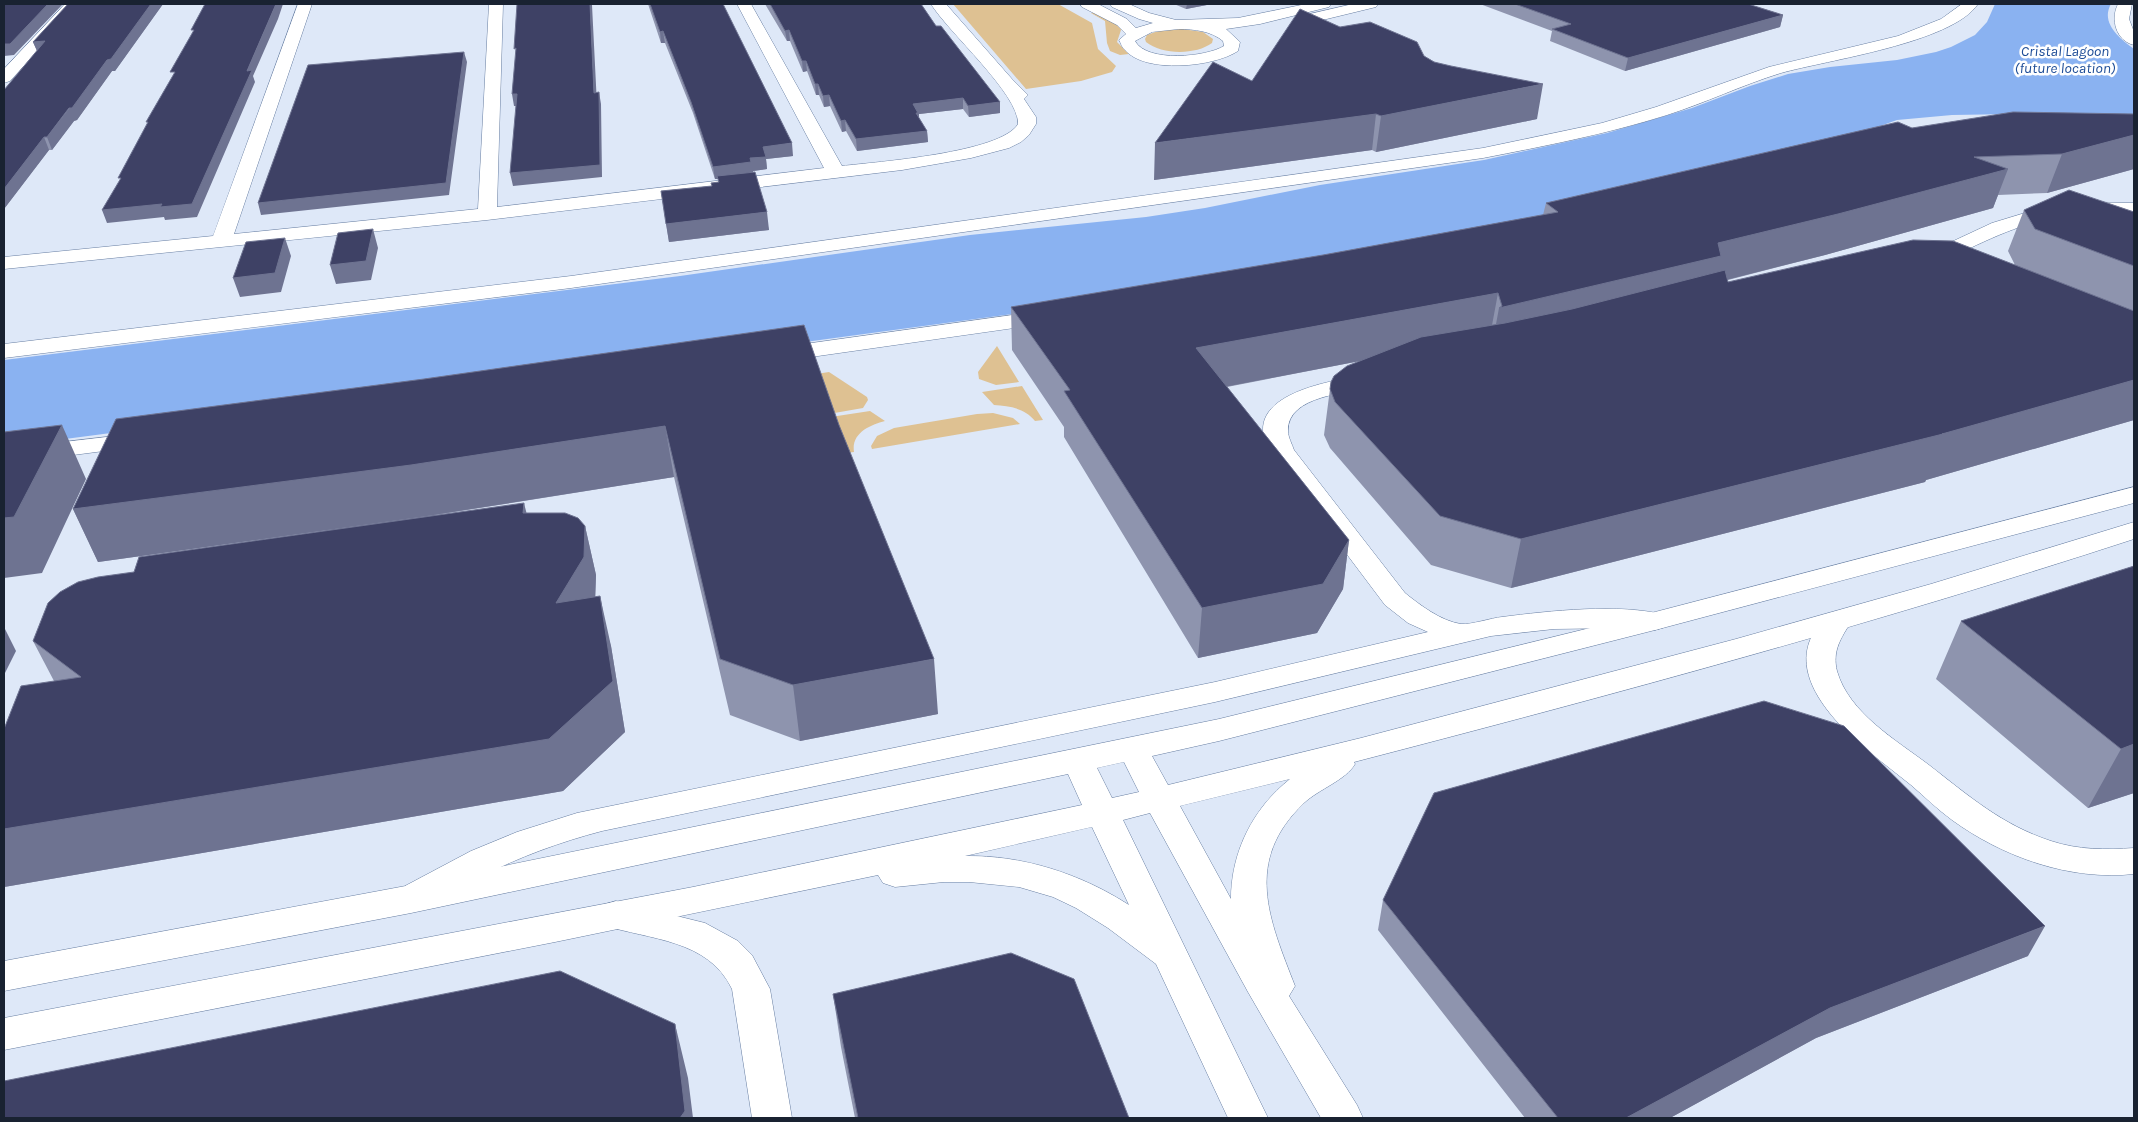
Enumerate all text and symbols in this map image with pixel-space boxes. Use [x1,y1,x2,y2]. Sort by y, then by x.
water label: Cristal Lagoon (future location) [2014,42,2116,77]

